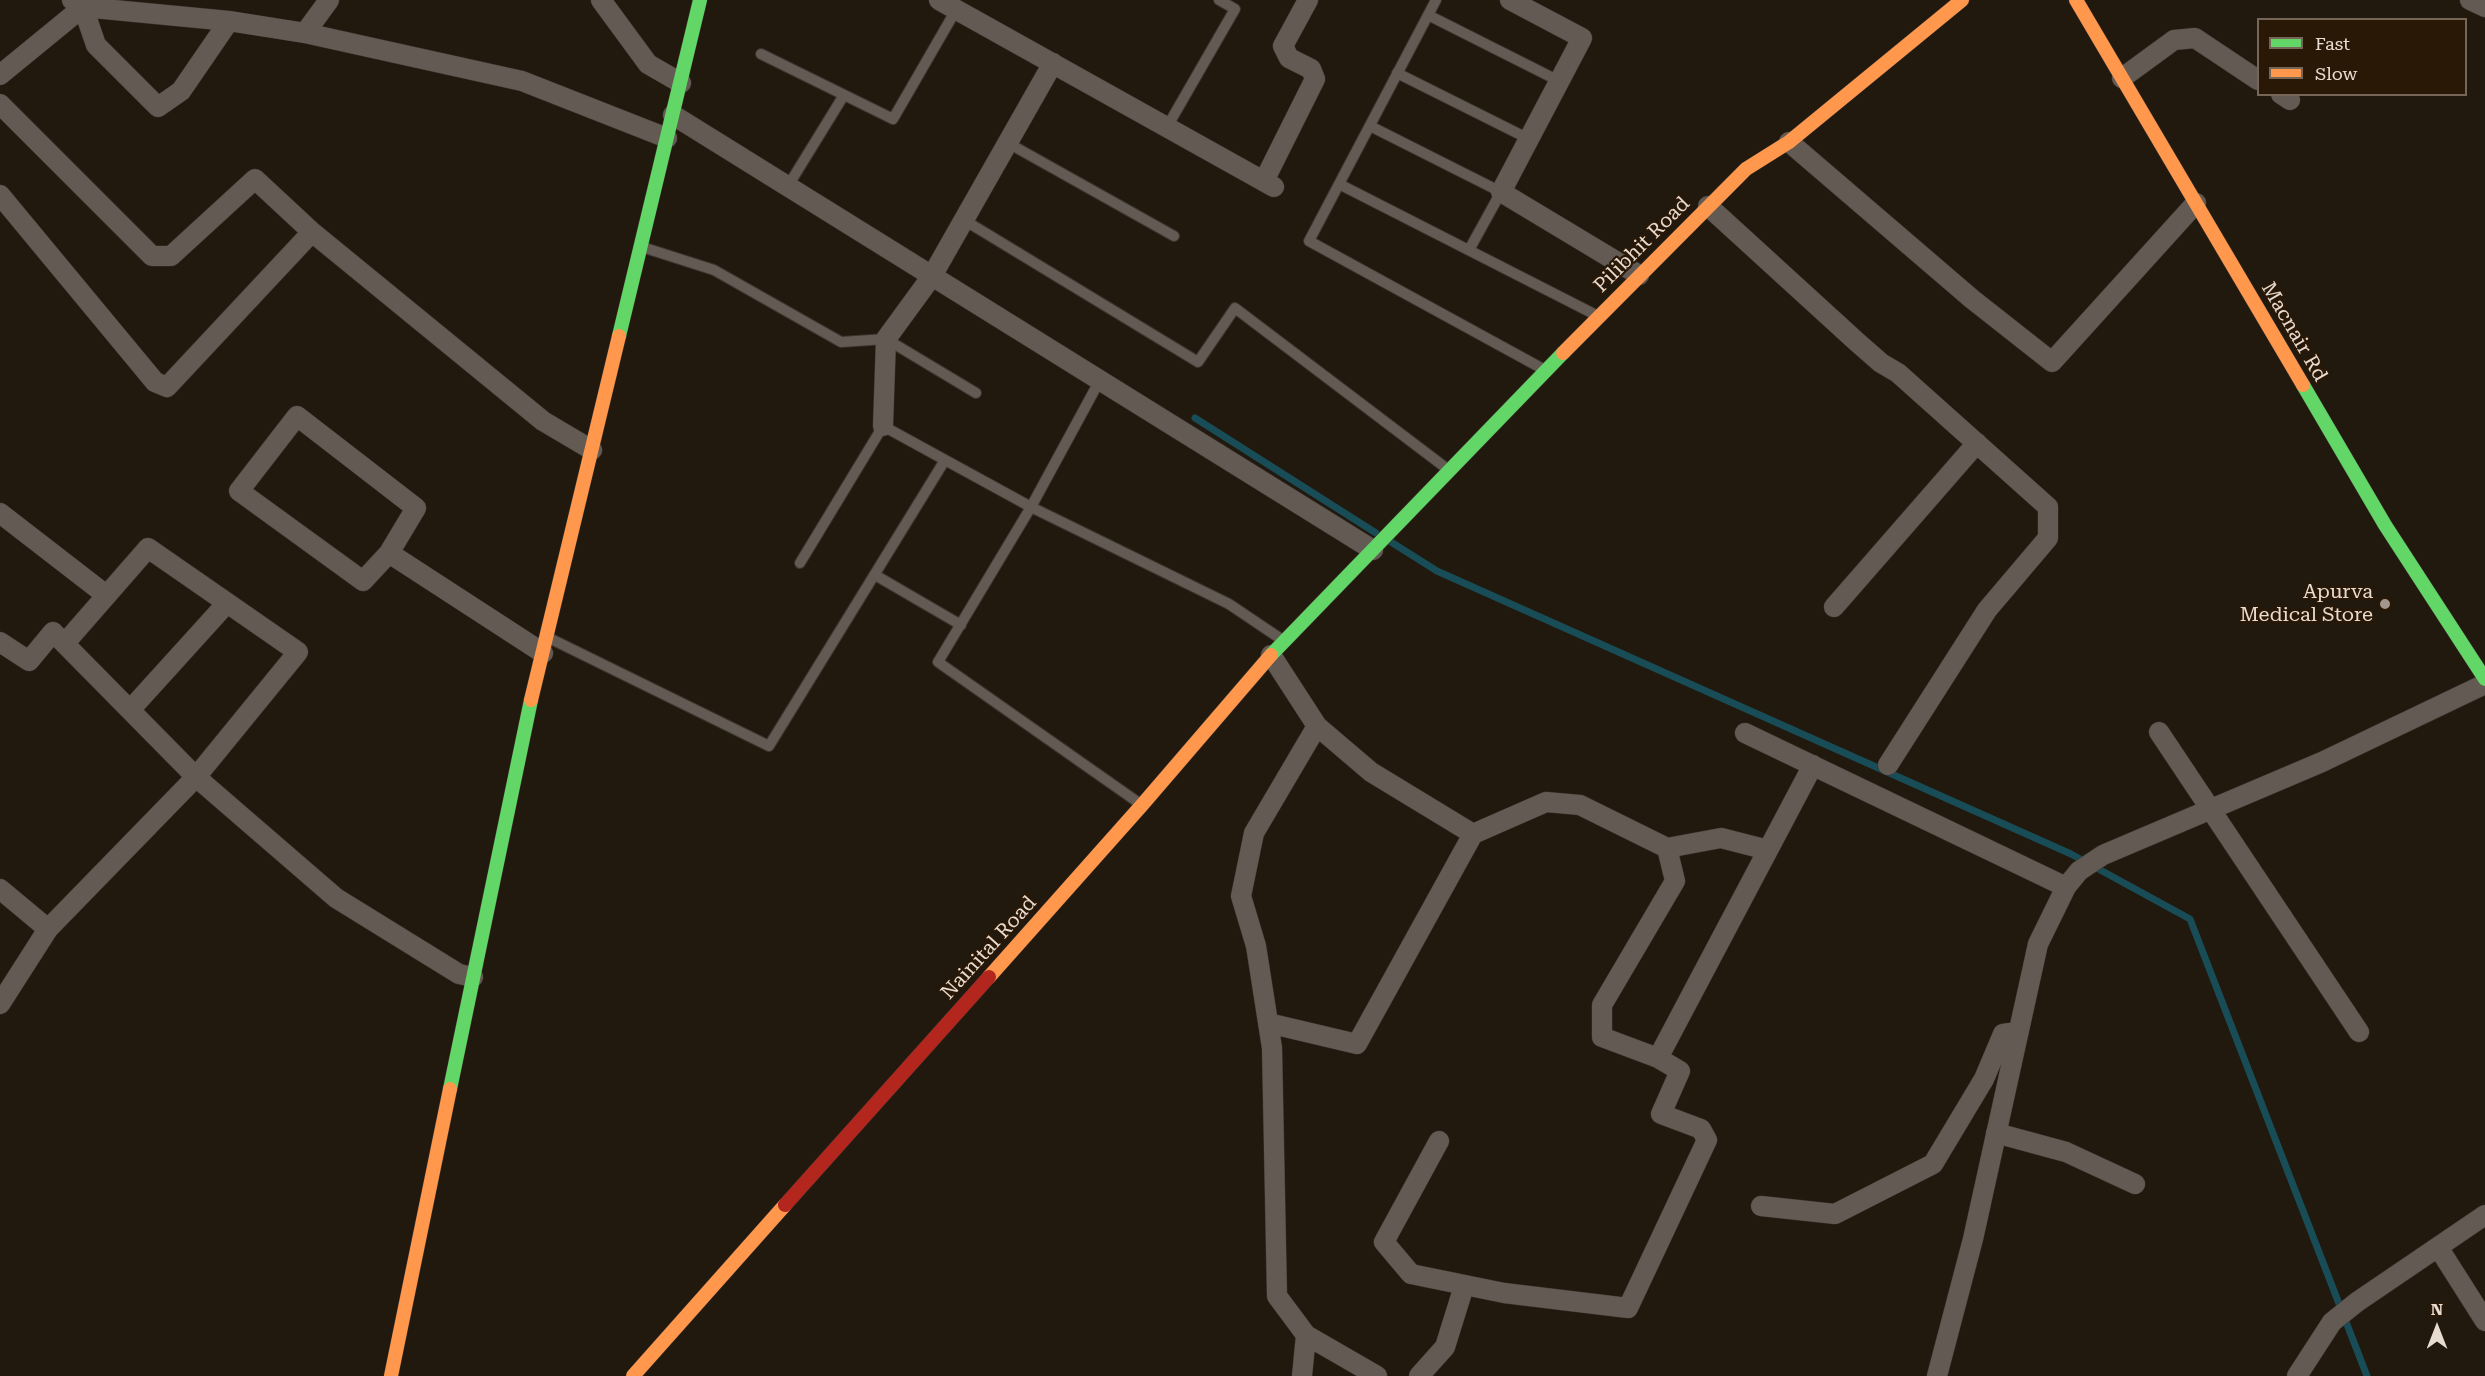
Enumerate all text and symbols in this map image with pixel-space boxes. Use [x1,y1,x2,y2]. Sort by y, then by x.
legend [2257,18,2467,96]
text: Fast [2315,33,2350,54]
text: Slow [2315,63,2357,84]
street label: Pilibhit Road [1589,192,1695,298]
street label: Macnair Rd [2256,278,2332,386]
place label: Apurva Medical Store [2240,580,2373,627]
marker: Apurva Medical Store [2378,597,2392,611]
street label: Nainital Road [936,891,1042,1005]
north arrow [2407,1298,2467,1358]
text: N [2431,1300,2443,1319]

